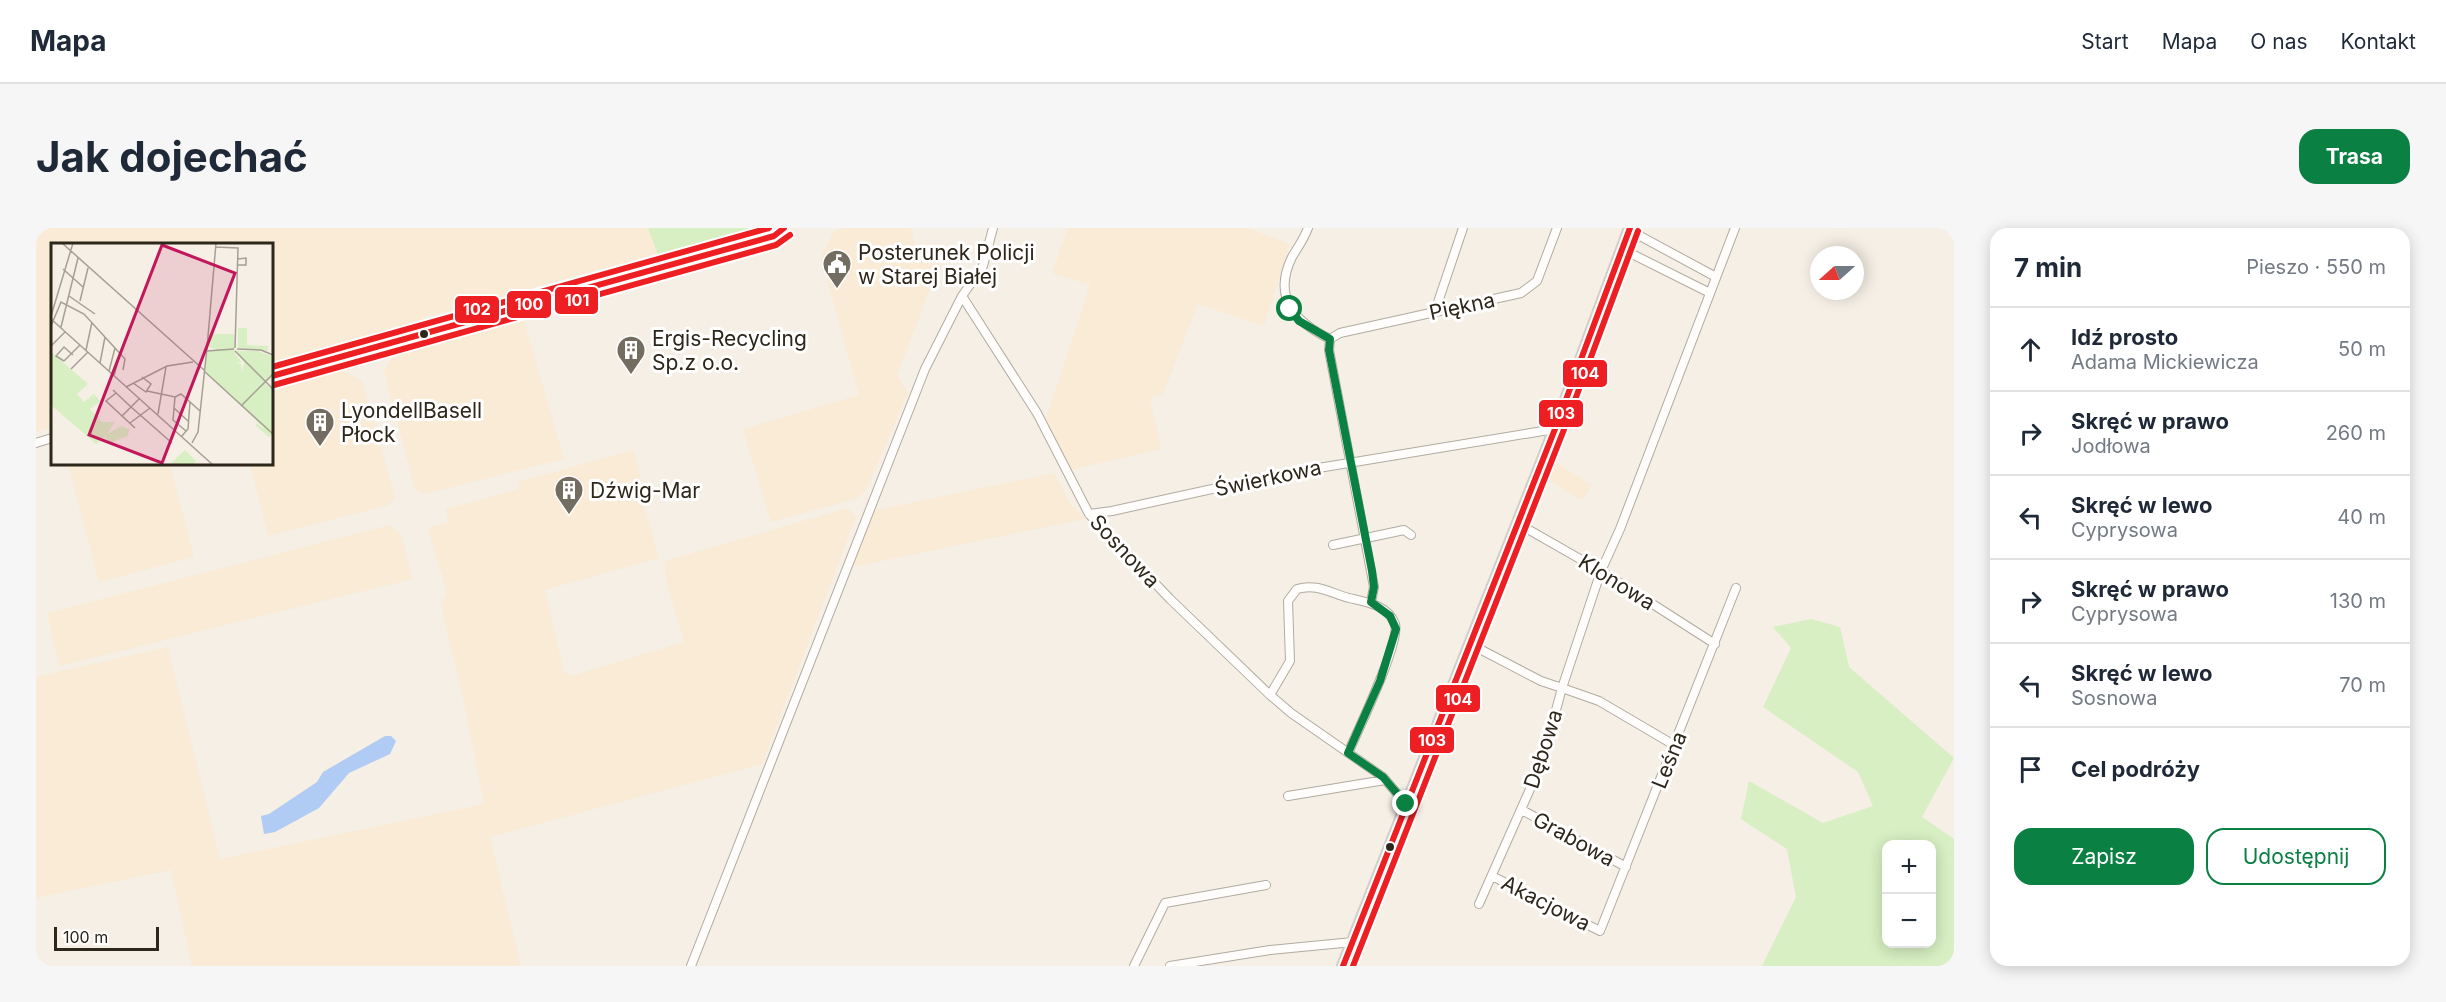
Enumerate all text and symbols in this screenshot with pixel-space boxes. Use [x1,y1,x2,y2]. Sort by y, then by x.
text: Mapa [30,24,107,58]
text: Start [2081,29,2129,54]
text: Mapa [2162,29,2217,54]
text: O nas [2250,29,2308,54]
text: Kontakt [2341,29,2416,54]
button: Trasa [2299,129,2410,184]
text: Jak dojechać [36,131,308,182]
place label: Posterunek Policji w Starej Białej [858,240,1035,289]
inset map [51,243,273,465]
north arrow [1810,246,1864,300]
public building icon: Posterunek Policji w Starej Białej [821,248,853,290]
text: 7 min [2014,252,2082,283]
text: Pieszo · 550 m [2246,255,2386,279]
line badge: 101 [554,286,599,315]
street label: Piękna [1427,287,1497,325]
line badge: 100 [506,290,552,319]
text: 101 [565,290,589,310]
text: 100 [515,294,543,314]
line badge: 102 [454,295,500,324]
route start [1276,295,1302,321]
text: 102 [463,299,491,319]
text: Idź prosto [2071,324,2178,350]
place label: Ergis-Recycling Sp.z o.o. [652,326,807,375]
unlabelled marker [418,328,430,340]
icon: ahead [2014,333,2047,366]
building icon: Ergis-Recycling Sp.z o.o. [615,334,647,376]
text: 50 m [2338,337,2386,361]
text: Adama Mickiewicza [2071,350,2259,374]
line badge: 104 [1562,359,1608,388]
text: 104 [1571,363,1599,383]
place label: LyondellBasell Płock [341,398,482,447]
line badge: 103 [1538,399,1584,428]
text: 103 [1547,403,1575,423]
building icon: LyondellBasell Płock [304,406,336,448]
text: Skręć w prawo [2071,408,2229,434]
icon: right [2014,417,2047,450]
text: 260 m [2326,421,2386,445]
text: Jodłowa [2071,434,2151,458]
street label: Świerkowa [1212,454,1324,502]
building icon: Dźwig-Mar [553,474,585,516]
place label: Dźwig-Mar [590,478,700,503]
text: Skręć w lewo [2071,492,2212,518]
icon: left [2014,501,2047,534]
text: 40 m [2337,505,2386,529]
street label: Sosnowa [1085,509,1165,593]
text: Cyprysowa [2071,518,2178,542]
street label: Klonowa [1574,549,1660,615]
text: Skręć w prawo [2071,576,2229,602]
icon: right [2014,585,2047,618]
text: 130 m [2330,589,2386,613]
text: Cyprysowa [2071,602,2178,626]
text: Skręć w lewo [2071,660,2212,686]
icon: left [2014,669,2047,702]
text: 70 m [2339,673,2386,697]
line badge: 104 [1435,684,1481,713]
text: Sosnowa [2071,686,2157,710]
text: 104 [1444,689,1472,709]
street label: Dębowa [1519,706,1567,792]
line badge: 103 [1409,726,1455,754]
street label: Leśna [1646,728,1692,792]
text: 103 [1418,730,1446,750]
icon: arrive [2014,753,2047,786]
text: Cel podróży [2071,756,2200,782]
route end [1392,790,1418,816]
street label: Grabowa [1529,806,1619,872]
button: Zapisz [2014,828,2194,885]
button: Udostępnij [2206,828,2386,885]
map controls [1882,840,1936,948]
button: + [1882,840,1936,894]
unlabelled marker [1384,841,1396,853]
street label: Akacjowa [1498,870,1594,936]
button: − [1882,894,1936,948]
scale bar [54,924,159,952]
text: 100 m [63,927,108,947]

